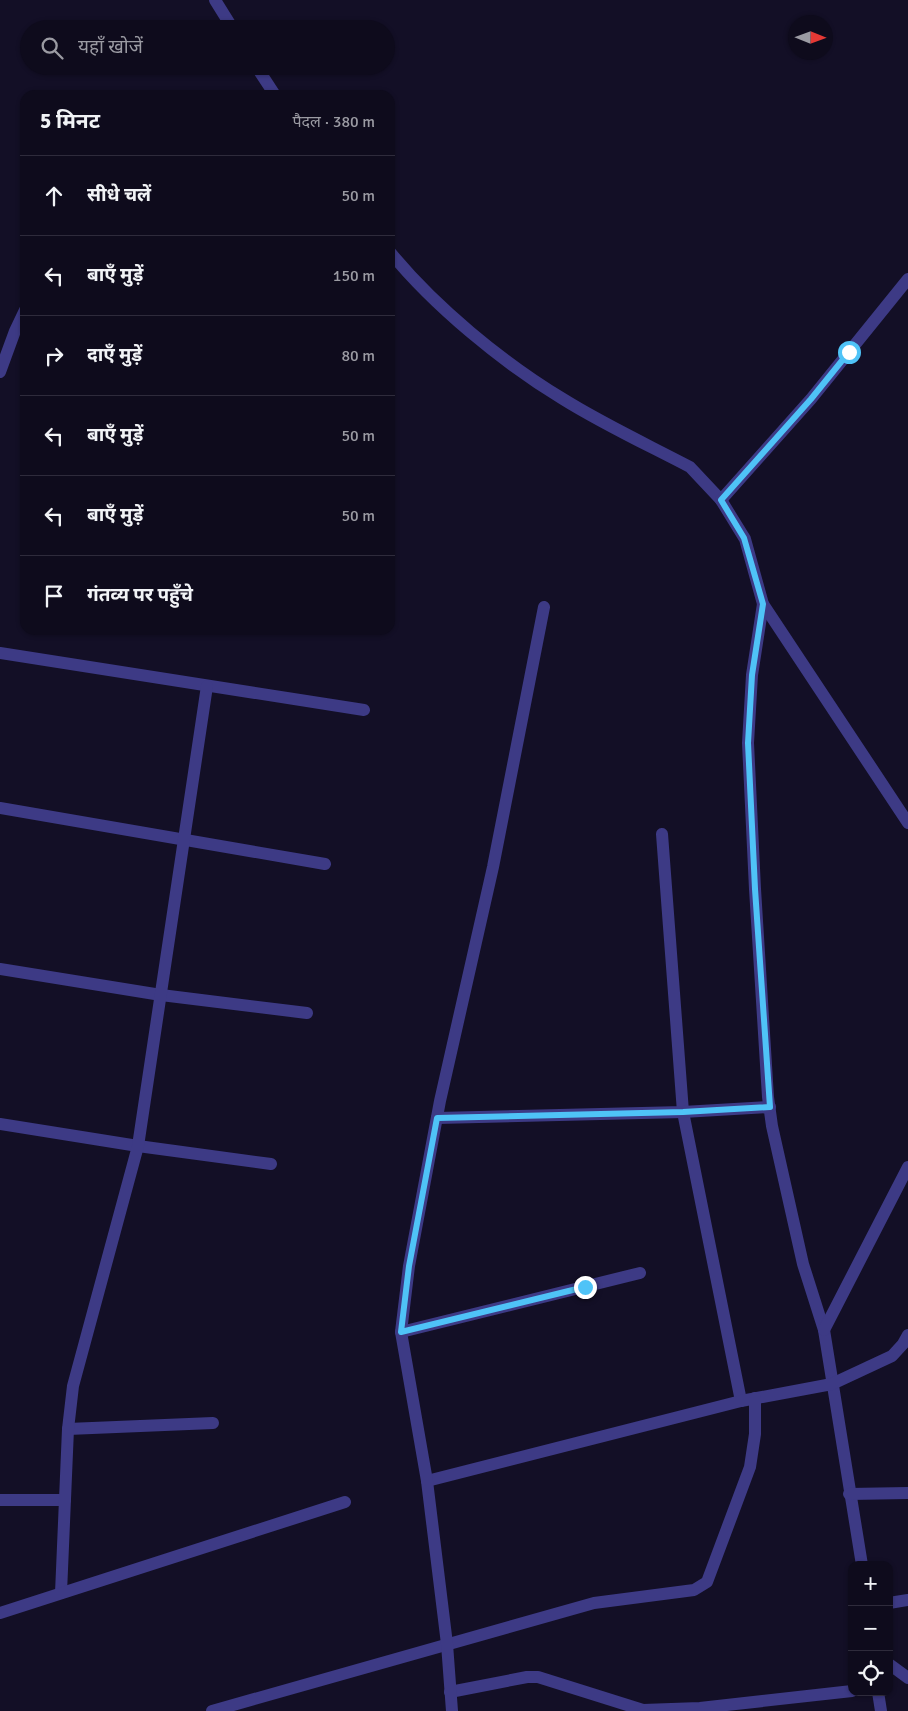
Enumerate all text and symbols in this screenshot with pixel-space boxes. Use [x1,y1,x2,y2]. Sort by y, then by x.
north arrow [788,15,833,60]
search box [20,20,395,75]
icon: search [38,34,66,62]
text: यहाँ खोजें [78,35,143,59]
text: 5 मिनट [40,108,100,134]
text: पैदल · 380 m [292,112,375,132]
icon: ahead [40,182,68,210]
text: सीधे चलें [87,183,151,207]
text: 50 m [341,186,375,206]
icon: left [40,262,68,290]
text: बाएँ मुड़ें [87,263,143,287]
text: 150 m [333,266,375,286]
route start [838,341,861,364]
icon: right [40,342,68,370]
text: दाएँ मुड़ें [87,343,142,367]
text: 80 m [341,346,375,366]
icon: left [40,422,68,450]
text: बाएँ मुड़ें [87,423,143,447]
text: 50 m [341,426,375,446]
icon: left [40,502,68,530]
text: बाएँ मुड़ें [87,503,143,527]
text: 50 m [341,506,375,526]
icon: arrive [40,582,68,610]
text: गंतव्य पर पहुँचे [87,583,193,607]
route end [574,1276,597,1299]
map controls [848,1561,893,1696]
button: + [848,1561,893,1606]
button: − [848,1606,893,1651]
button: locate [848,1651,893,1696]

